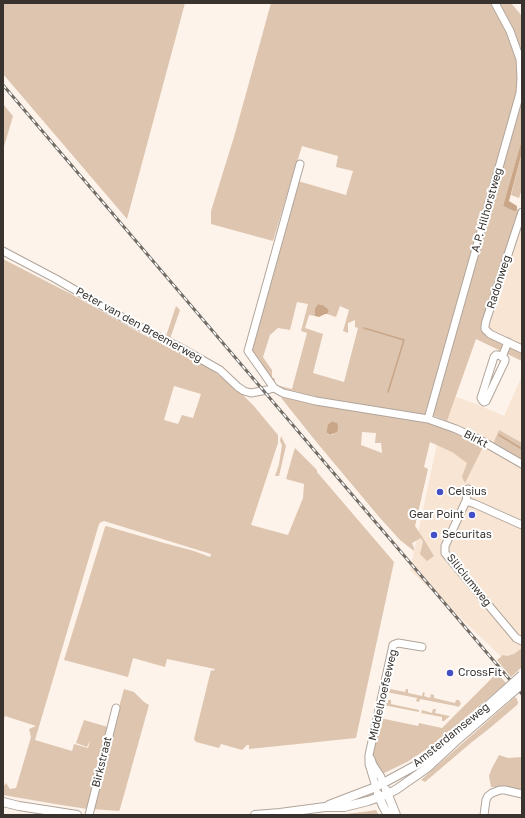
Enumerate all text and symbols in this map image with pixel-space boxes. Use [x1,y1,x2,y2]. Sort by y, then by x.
street label: A.P. Hilhorstweg [469,166,505,254]
street label: Radonweg [484,254,514,310]
street label: Peter van den Breemerweg [74,285,204,365]
street label: Birkt [462,427,490,451]
place label: Celsius [448,485,487,499]
marker: Celsius [435,487,445,497]
place label: Gear Point [409,508,464,522]
marker: Gear Point [467,510,477,520]
place label: Securitas [442,528,492,542]
marker: Securitas [429,530,439,540]
street label: Siliciumweg [444,551,494,609]
street label: Middelhoefseweg [366,648,400,742]
place label: CrossFit [458,666,502,680]
marker: CrossFit [445,668,455,678]
street label: Amsterdamseweg [410,700,492,770]
street label: Birkstraat [89,735,115,789]

